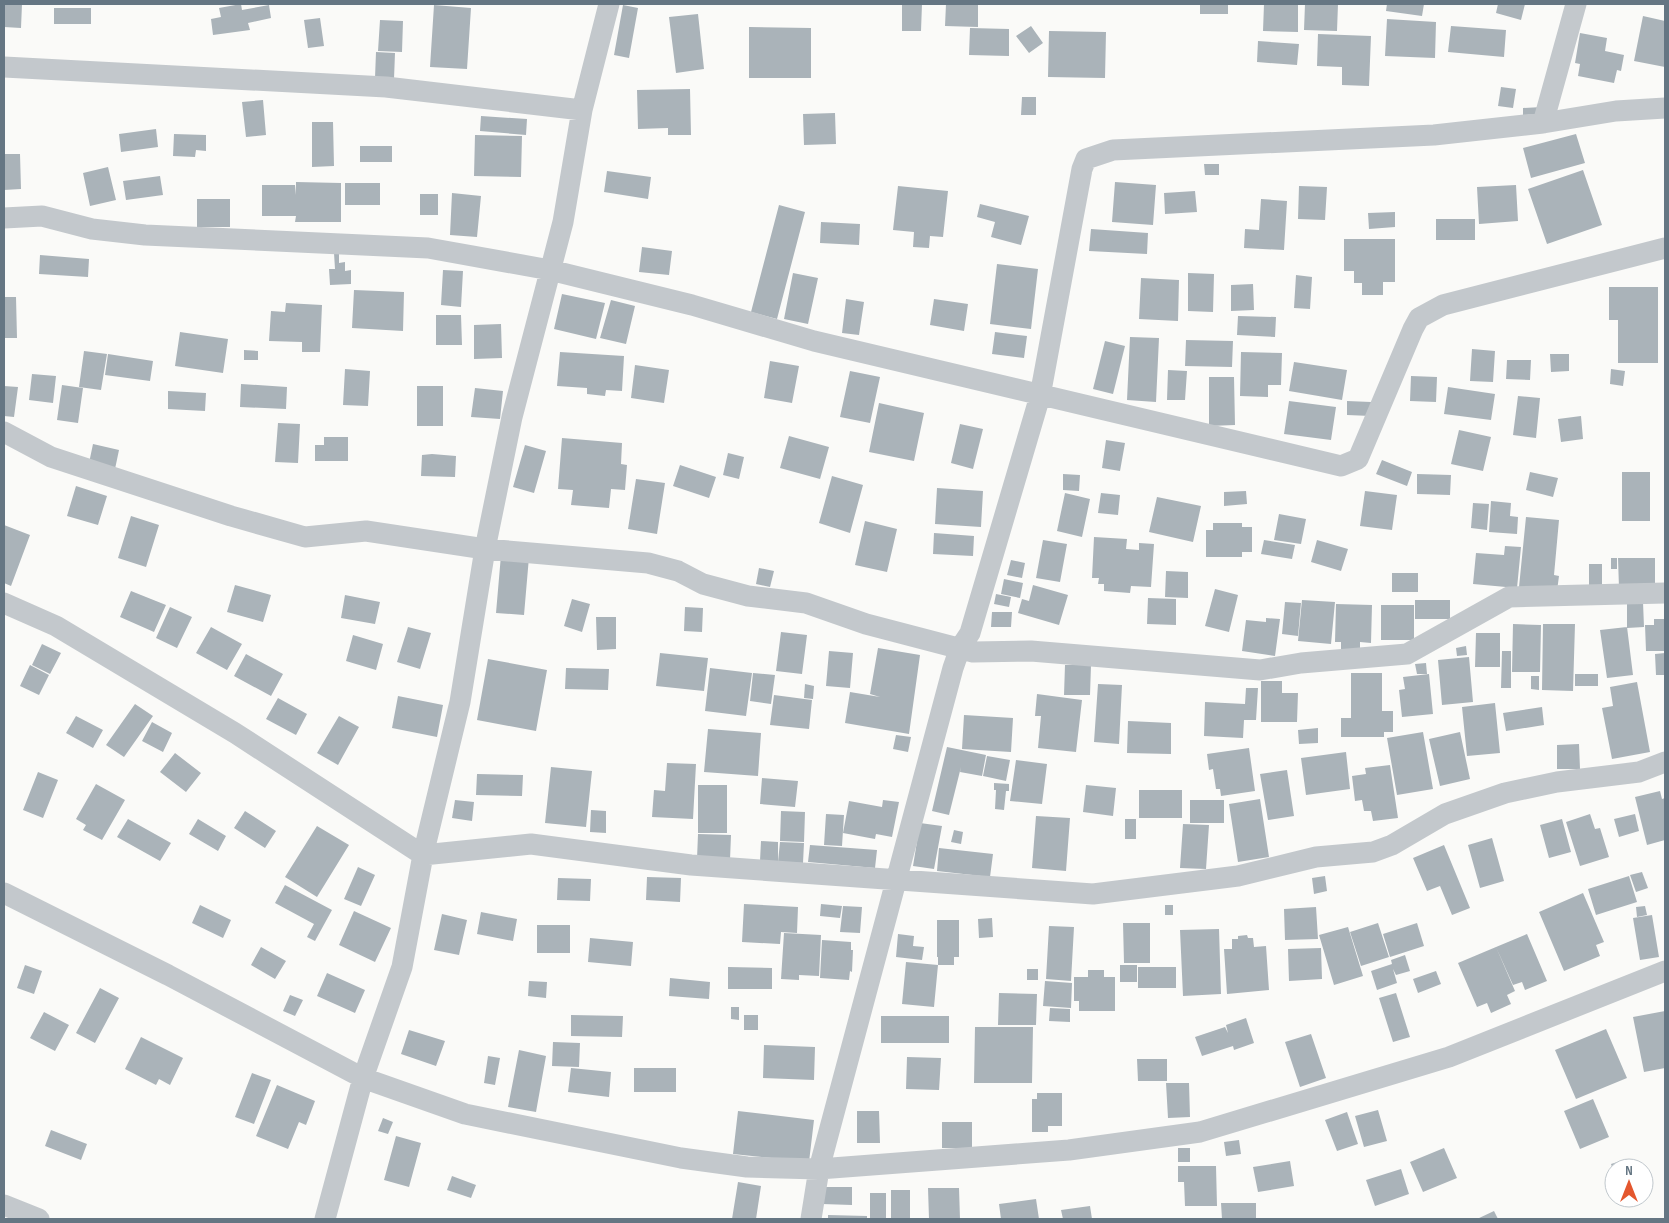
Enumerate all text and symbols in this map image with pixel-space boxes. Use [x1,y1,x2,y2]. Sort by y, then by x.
north arrow [1604,1158,1654,1208]
text: N [1625,1162,1633,1179]

